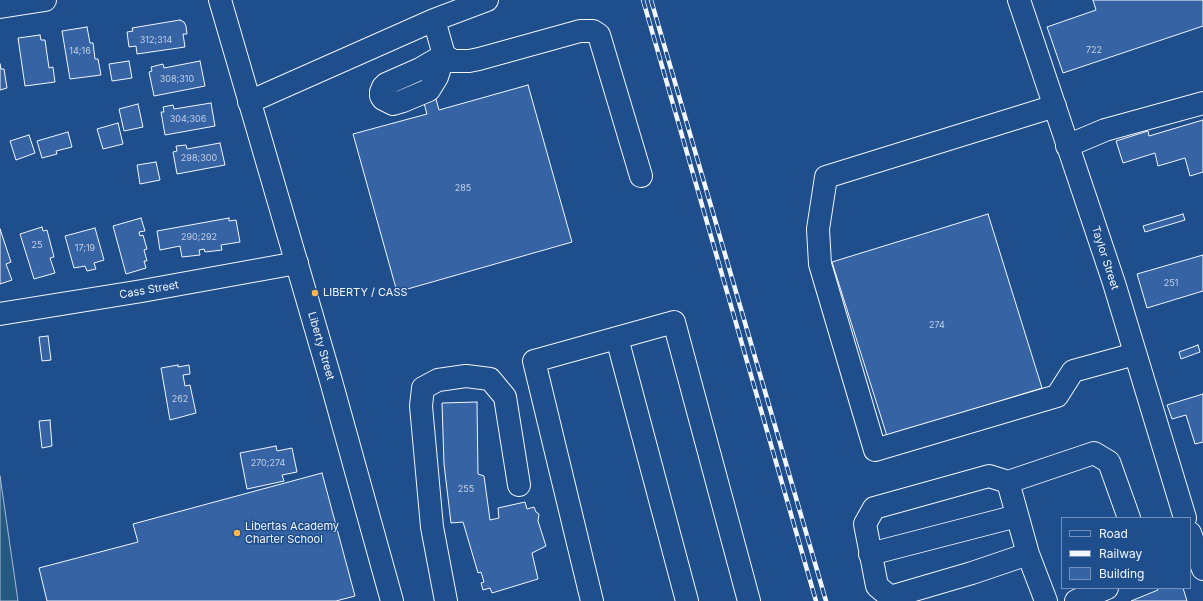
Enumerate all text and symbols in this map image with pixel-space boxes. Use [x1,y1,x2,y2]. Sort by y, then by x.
house number: 312;314 [140,35,172,45]
house number: 722 [1086,45,1102,55]
house number: 14;16 [69,46,91,56]
house number: 308;310 [160,74,194,84]
house number: 304;306 [170,114,206,124]
house number: 298;300 [181,153,217,163]
house number: 285 [455,183,471,193]
street label: Taylor Street [1089,225,1121,291]
house number: 290;292 [181,232,217,242]
house number: 25 [32,240,42,250]
house number: 17;19 [75,243,95,253]
street label: Cass Street [118,278,180,302]
house number: 251 [1164,278,1178,288]
place label: LIBERTY / CASS [323,286,408,300]
marker: LIBERTY / CASS [310,288,320,298]
street label: Liberty Street [305,310,337,382]
house number: 274 [929,320,945,330]
house number: 262 [172,394,188,404]
house number: 270;274 [251,458,285,468]
house number: 255 [458,484,474,494]
legend [1061,517,1191,589]
place label: Libertas Academy Charter School [245,520,339,546]
text: Road [1099,526,1128,541]
marker: Libertas Academy Charter School [232,528,242,538]
text: Railway [1099,546,1142,561]
text: Building [1099,566,1144,581]

